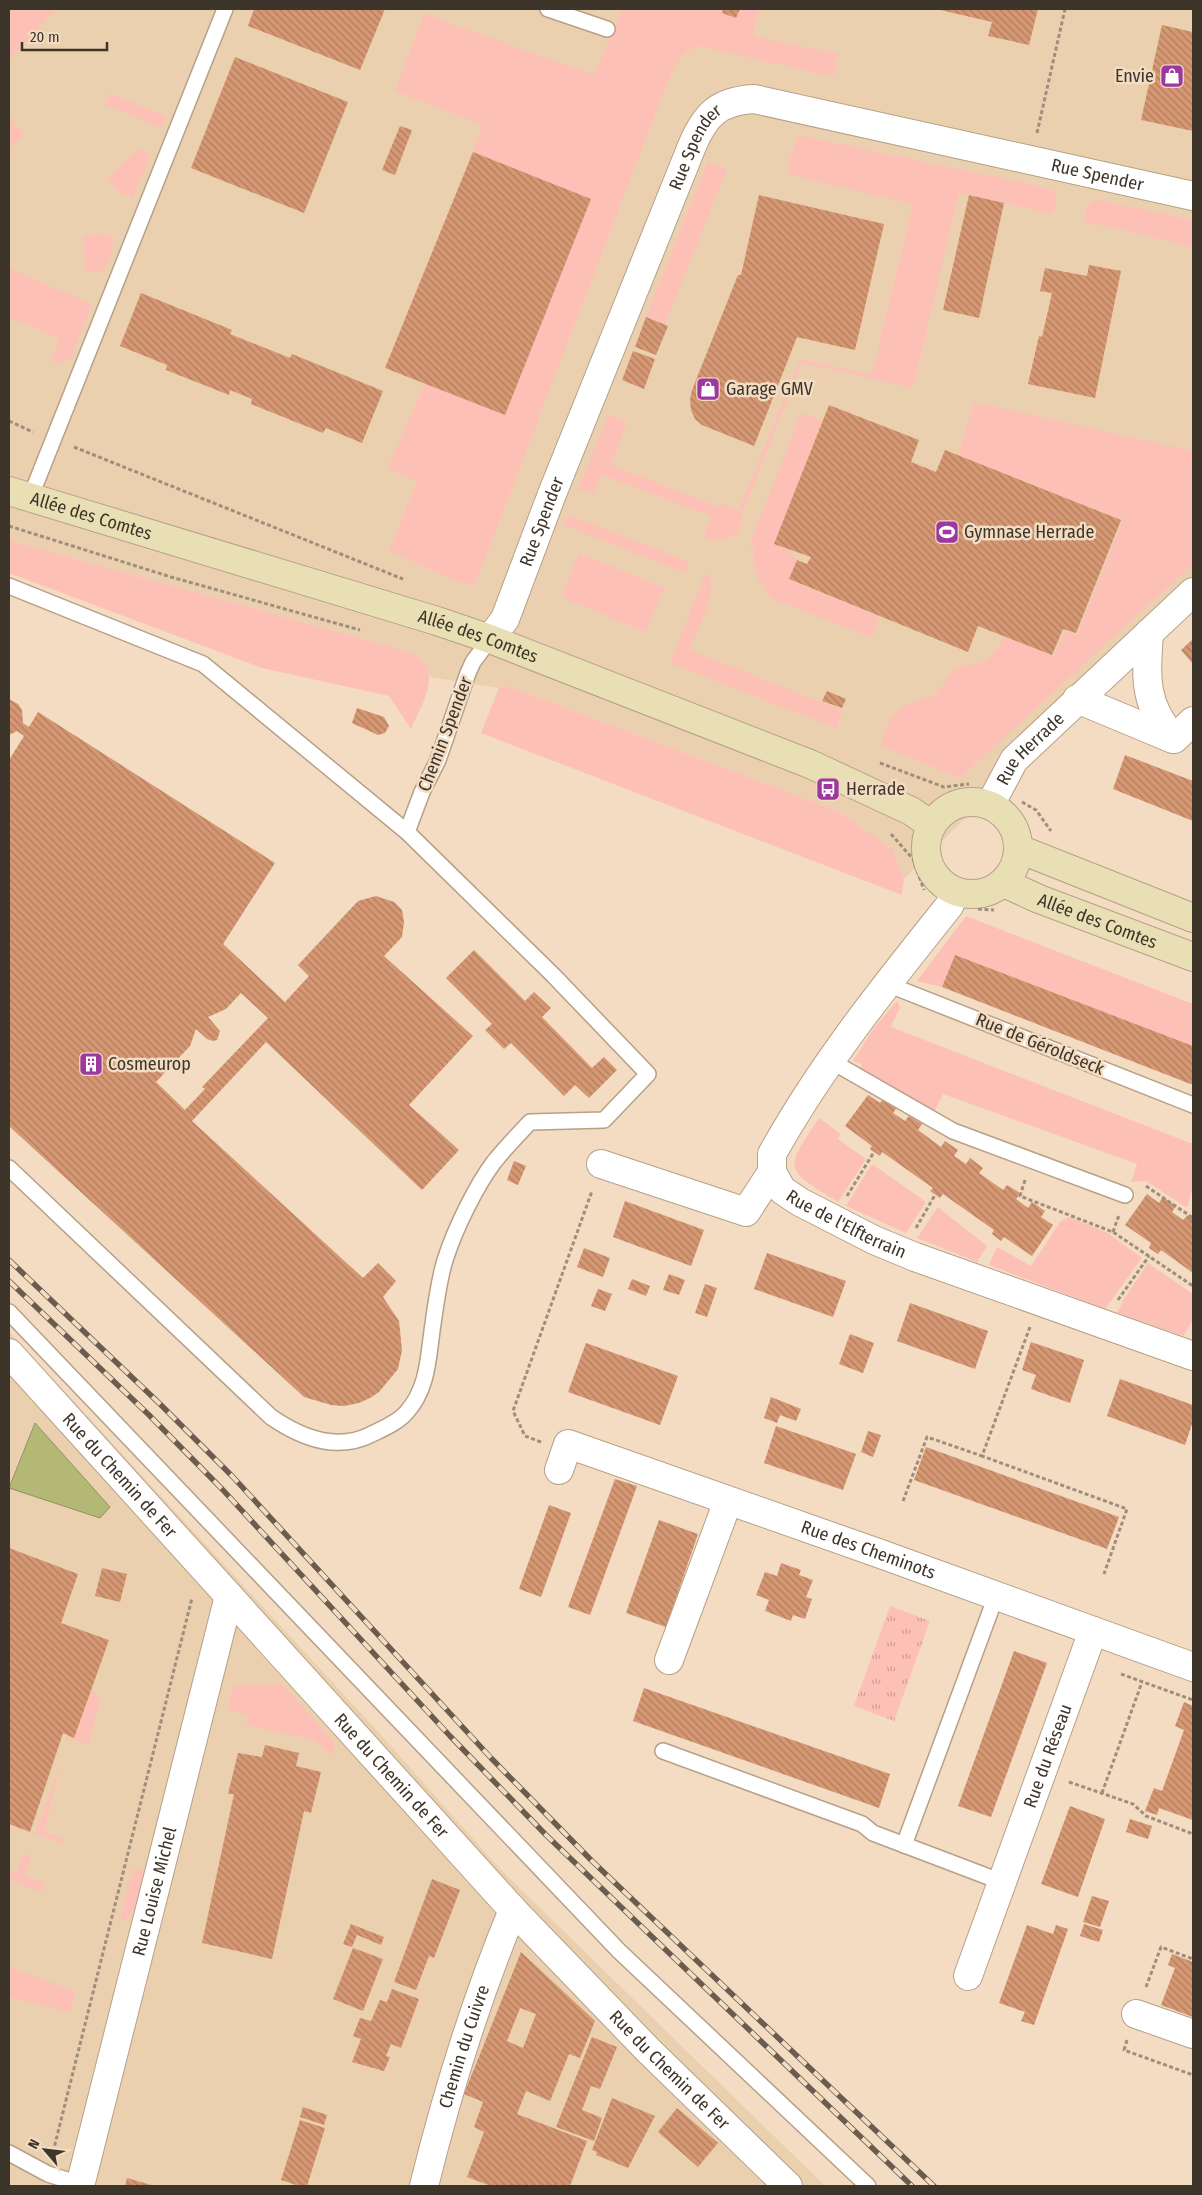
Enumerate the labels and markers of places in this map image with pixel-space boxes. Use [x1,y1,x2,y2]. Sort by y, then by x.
shop icon: Envie [1159,63,1185,89]
place label: Envie [1115,65,1154,87]
shop icon: Garage GMV [695,376,721,402]
place label: Garage GMV [726,378,814,400]
sports icon: Gymnase Herrade [934,519,960,545]
place label: Gymnase Herrade [964,521,1094,543]
bus stop icon: Herrade [815,776,841,802]
place label: Herrade [846,778,905,800]
building icon: Cosmeurop [78,1051,104,1077]
place label: Cosmeurop [108,1053,191,1075]

